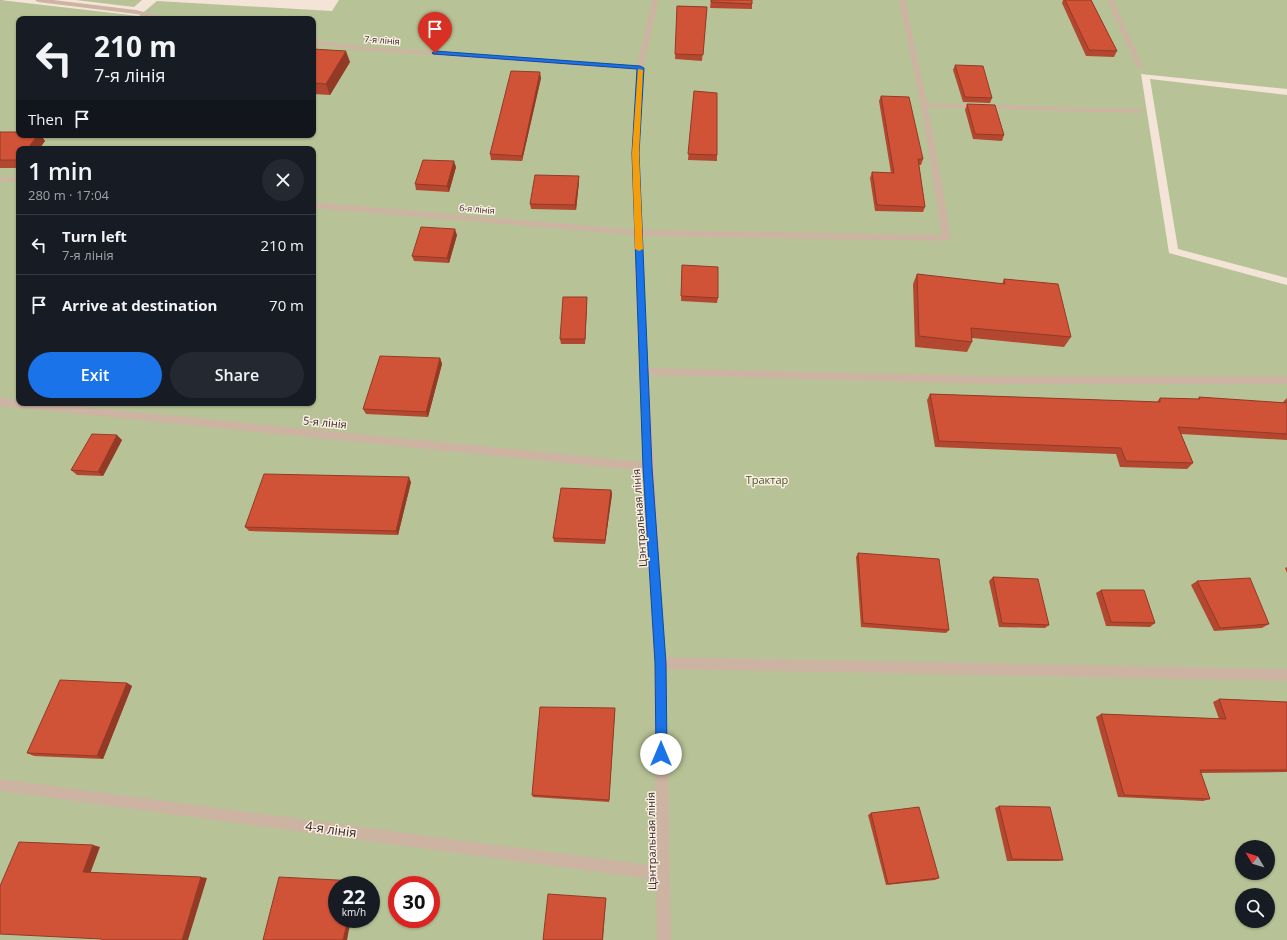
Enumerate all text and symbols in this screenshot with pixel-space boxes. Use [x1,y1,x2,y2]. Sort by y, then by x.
pin [418,12,452,53]
icon: arrive [424,18,446,40]
text: 210 m [94,27,177,65]
icon: left [28,32,80,84]
street label: 7-я лінія [364,32,400,48]
text: 7-я лінія [94,63,165,87]
icon: arrive [71,108,93,130]
text: Then [28,109,63,129]
text: 1 min [28,154,93,187]
button: close [262,159,304,201]
text: 280 m · 17:04 [28,186,109,204]
street label: 6-я лінія [459,201,495,217]
text: Turn left [62,226,127,246]
icon: left [28,234,50,256]
text: 210 m [260,235,304,255]
text: 7-я лінія [62,246,114,264]
icon: arrive [28,294,50,316]
text: Arrive at destination [62,295,217,315]
text: 70 m [269,295,304,315]
button: Exit [28,352,162,398]
button: Share [170,352,304,398]
street label: 5-я лінія [302,412,348,432]
street label: Цэнтральная лінія [628,468,650,568]
park label: Трактар [746,472,789,487]
position arrow [640,733,682,775]
street label: Цэнтральная лінія [643,792,659,890]
street label: 4-я лінія [304,816,358,842]
north arrow [1235,840,1275,880]
map controls [1235,840,1275,928]
speed limit sign: 30 [388,876,440,928]
text: 22 [343,883,365,910]
button: search [1235,888,1275,928]
text: km/h [342,905,366,919]

